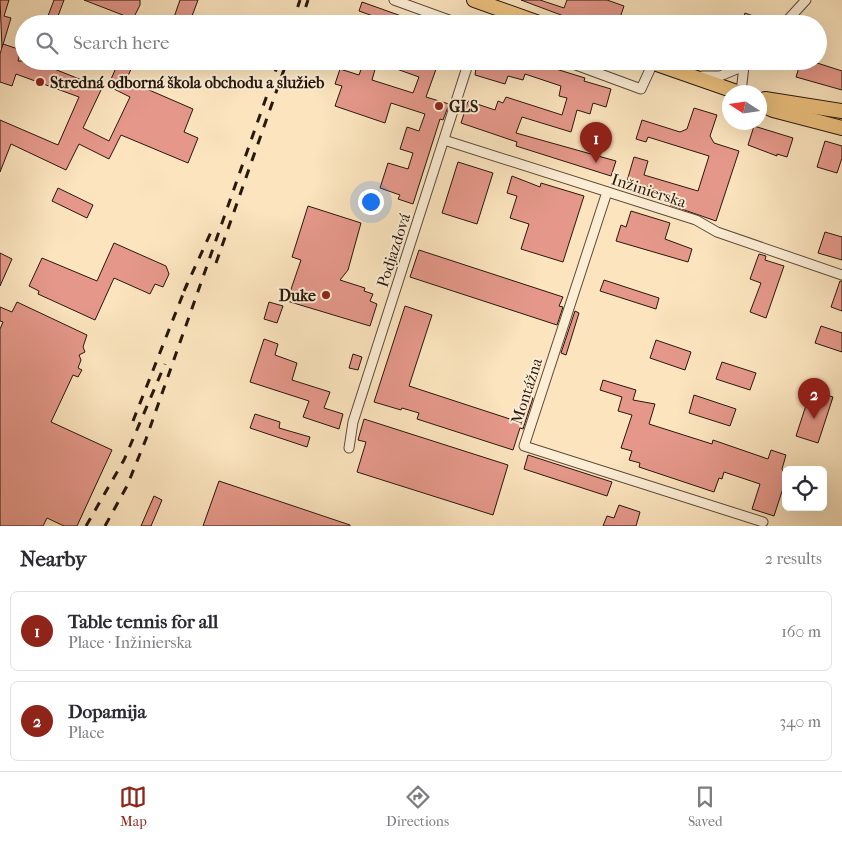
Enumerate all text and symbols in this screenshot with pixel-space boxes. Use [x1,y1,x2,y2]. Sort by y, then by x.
search box [15,15,827,70]
icon: search [33,29,61,57]
text: Search here [73,32,169,54]
place label: Stredná odborná škola obchodu a služieb [50,73,325,92]
marker: Stredná odborná škola obchodu a služieb [34,76,46,88]
north arrow [722,85,767,130]
place label: GLS [449,97,478,116]
marker: GLS [433,100,445,112]
pin: 1 [580,122,612,163]
street label: Inžinierska [609,169,689,212]
your location [358,189,384,215]
street label: Podjazdová [373,210,415,289]
place label: Duke [279,286,316,305]
marker: Duke [320,289,332,301]
street label: Montážna [507,355,546,427]
pin: 2 [798,378,830,419]
map controls [782,466,827,511]
button: locate [782,466,827,511]
text: Nearby [20,547,86,571]
text: 2 results [765,549,822,568]
text: Table tennis for all [68,611,218,633]
text: 1 [34,622,40,641]
text: 160 m [781,622,821,641]
text: Place · Inžinierska [68,633,192,652]
text: Dopamija [68,701,146,723]
text: 2 [33,712,41,731]
text: 340 m [779,712,821,731]
text: Place [68,723,104,742]
tab: Map [119,783,147,830]
tab: Directions [386,783,449,830]
tab: Saved [688,783,723,830]

